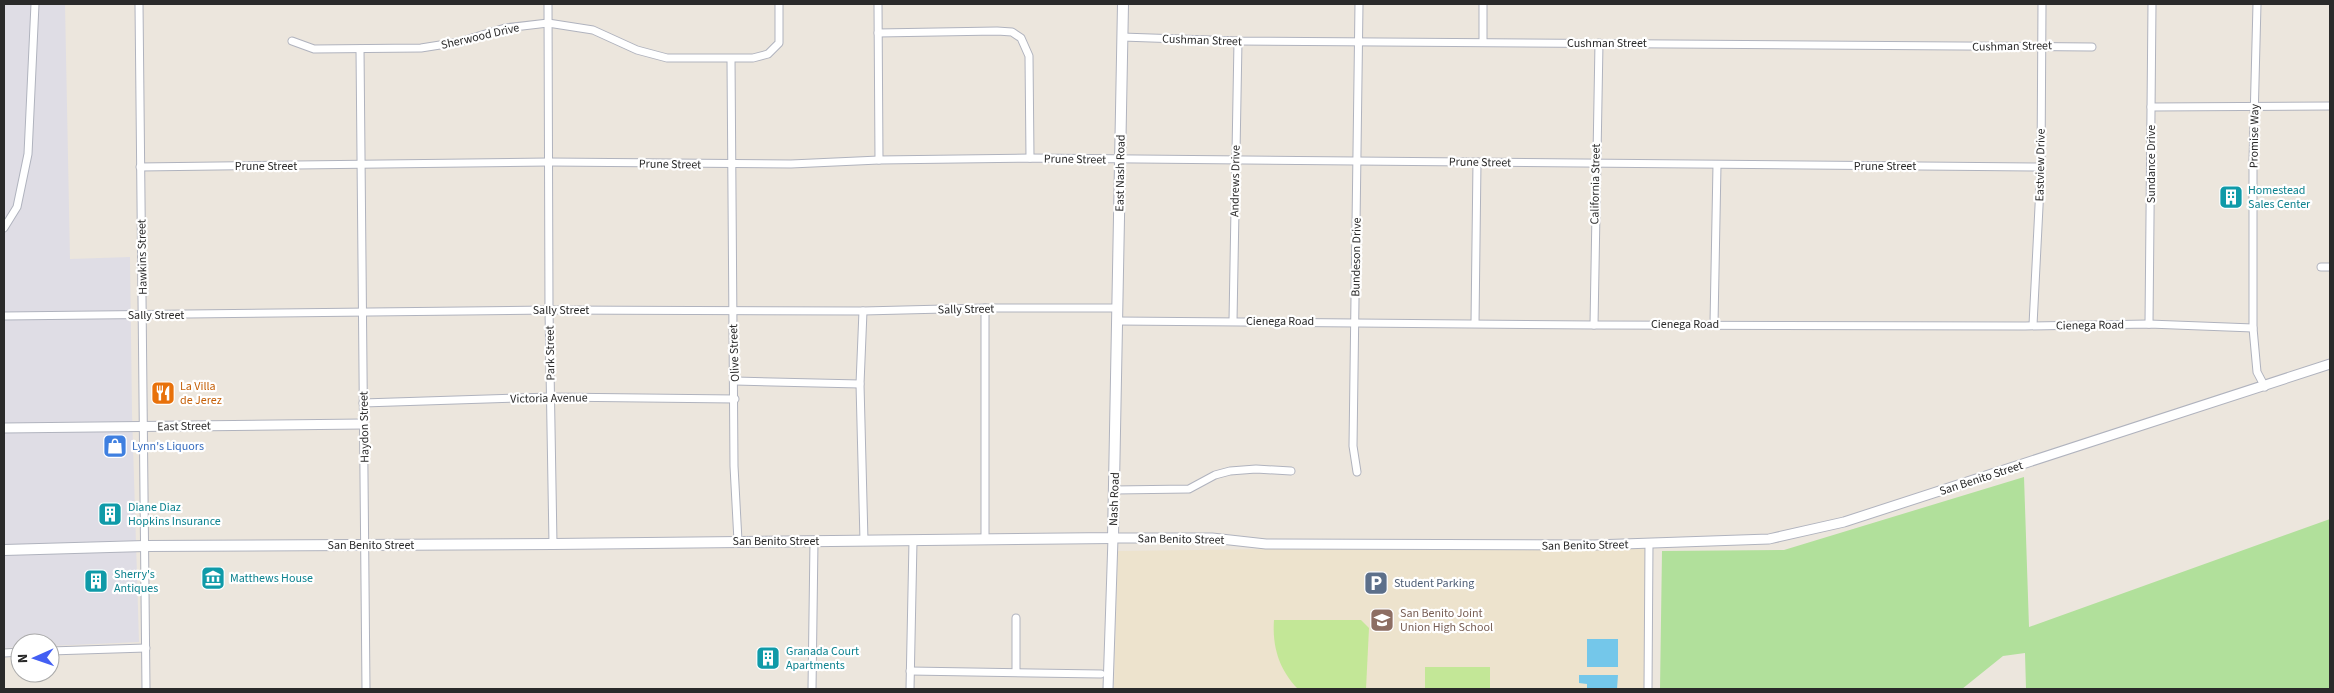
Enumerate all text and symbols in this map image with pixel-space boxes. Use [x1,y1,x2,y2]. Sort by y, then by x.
street label: Sherwood Drive [439,19,521,54]
street label: Cushman Street [1162,31,1242,50]
street label: Cushman Street [1567,35,1647,52]
street label: Cushman Street [1972,37,2052,56]
street label: Promise Way [2245,103,2264,168]
street label: Sundance Drive [2143,125,2160,203]
street label: Eastview Drive [2031,128,2050,202]
street label: East Nash Road [1111,134,1130,212]
street label: California Street [1586,143,1605,225]
street label: Andrews Drive [1226,145,1245,217]
street label: Prune Street [1044,150,1106,169]
street label: Prune Street [1449,153,1511,172]
street label: Prune Street [639,155,701,174]
street label: Prune Street [235,158,297,175]
street label: Prune Street [1854,158,1916,175]
place label: Homestead Sales Center [2248,182,2311,213]
building icon: Homestead Sales Center [2218,184,2244,210]
street label: Bundeson Drive [1347,217,1366,297]
street label: Hawkins Street [133,219,152,295]
street label: Sally Street [938,301,994,318]
street label: Sally Street [533,302,589,319]
street label: Sally Street [128,307,184,324]
street label: Cienega Road [1246,313,1314,330]
street label: Cienega Road [1651,316,1719,333]
street label: Cienega Road [2056,316,2124,335]
street label: Olive Street [725,324,744,382]
street label: Park Street [542,325,559,381]
place label: La Villa de Jerez [180,378,222,409]
restaurant icon: La Villa de Jerez [150,380,176,406]
street label: Victoria Avenue [510,389,588,408]
street label: Haydon Street [355,391,374,463]
street label: East Street [157,418,211,435]
shop icon: Lynn's Liquors [102,433,128,459]
place label: Lynn's Liquors [132,438,204,455]
street label: San Benito Street [1937,457,2025,500]
street label: Nash Road [1105,472,1124,526]
place label: Diane Diaz Hopkins Insurance [128,499,221,530]
building icon: Diane Diaz Hopkins Insurance [97,501,123,527]
street label: San Benito Street [1137,530,1225,549]
street label: San Benito Street [733,533,819,550]
street label: San Benito Street [1541,536,1629,555]
street label: San Benito Street [328,537,414,554]
museum icon: Matthews House [200,565,226,591]
place label: Sherry's Antiques [114,566,158,597]
building icon: Sherry's Antiques [83,568,109,594]
place label: Matthews House [230,570,313,587]
parking icon: Student Parking [1363,570,1389,596]
place label: Student Parking [1394,575,1474,592]
place label: San Benito Joint Union High School [1400,605,1493,636]
school or university icon: San Benito Joint Union High School [1369,607,1395,633]
north arrow [10,633,60,683]
place label: Granada Court Apartments [786,643,859,674]
building icon: Granada Court Apartments [755,645,781,671]
text: N [13,653,33,663]

